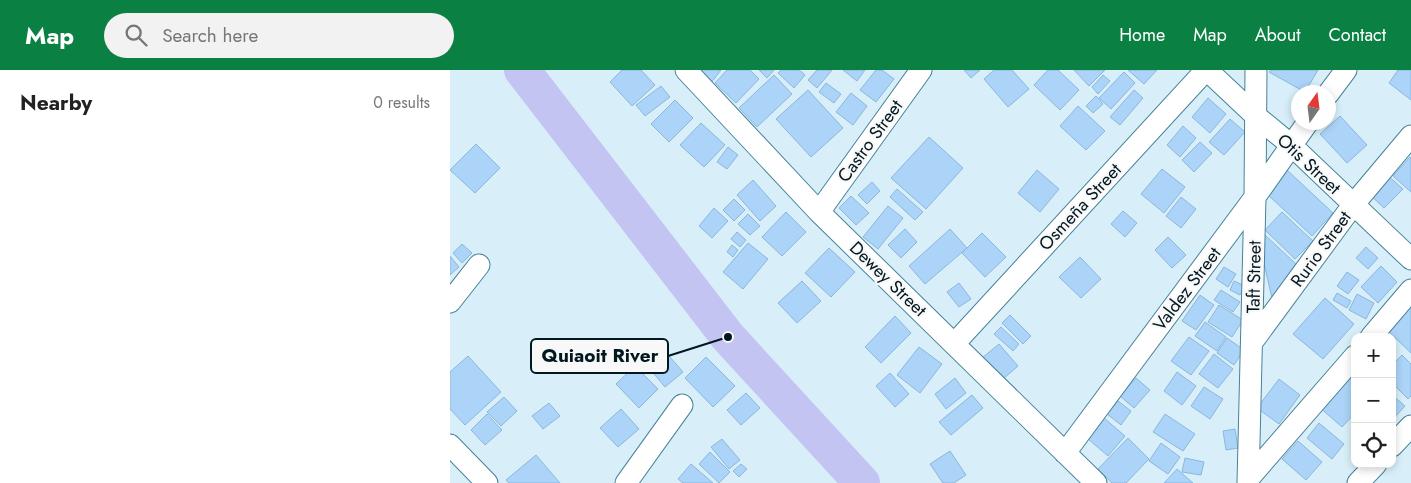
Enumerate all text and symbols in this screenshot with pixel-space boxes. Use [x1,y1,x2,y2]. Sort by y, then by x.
search box [104,13,454,58]
text: Map [25,18,74,53]
icon: search [122,21,150,49]
text: Search here [162,22,258,49]
text: Home [1119,22,1165,48]
text: Map [1193,22,1227,48]
text: About [1255,22,1300,48]
text: Contact [1328,22,1386,48]
north arrow [1291,85,1336,130]
text: Nearby [20,88,92,118]
text: 0 results [373,91,430,114]
street label: Castro Street [831,94,909,188]
street label: Otis Street [1271,128,1347,201]
street label: Osmeña Street [1033,157,1128,257]
street label: Rurio Street [1284,205,1358,292]
street label: Dewey Street [844,235,933,323]
street label: Taft Street [1240,240,1268,314]
street label: Valdez Street [1147,241,1228,336]
map controls [1351,333,1396,468]
button: + [1351,333,1396,378]
callout: Quiaoit River [531,339,668,373]
text: Quiaoit River [542,342,659,369]
button: − [1351,378,1396,423]
button: locate [1351,423,1396,468]

